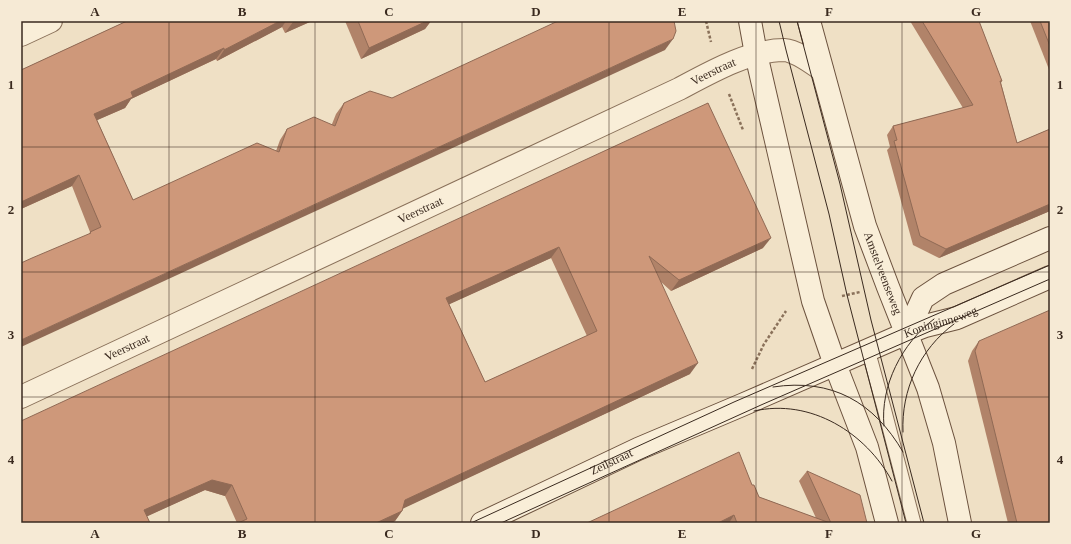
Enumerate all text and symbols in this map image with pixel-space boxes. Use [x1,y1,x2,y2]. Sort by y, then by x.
text: A [90,4,100,19]
text: B [238,4,247,19]
text: C [384,4,394,19]
text: D [531,4,541,19]
text: E [678,4,686,19]
text: F [825,4,833,19]
text: G [971,4,981,19]
street label: Veerstraat [688,55,738,88]
text: 1 [8,77,14,92]
text: 1 [1057,77,1063,92]
street label: Veerstraat [396,193,446,227]
text: 2 [8,202,14,217]
text: 2 [1057,202,1063,217]
street label: Amstelveenseweg [861,230,905,317]
street label: Koninginneweg [902,303,979,341]
text: 3 [8,327,15,342]
text: 3 [1057,327,1064,342]
street label: Veerstraat [102,331,152,364]
street label: Zeilstraat [588,445,635,478]
text: 4 [8,452,15,467]
text: 4 [1057,452,1064,467]
text: A [90,526,100,541]
text: B [238,526,247,541]
text: C [384,526,394,541]
text: D [531,526,541,541]
text: E [678,526,686,541]
text: F [825,526,833,541]
text: G [971,526,981,541]

